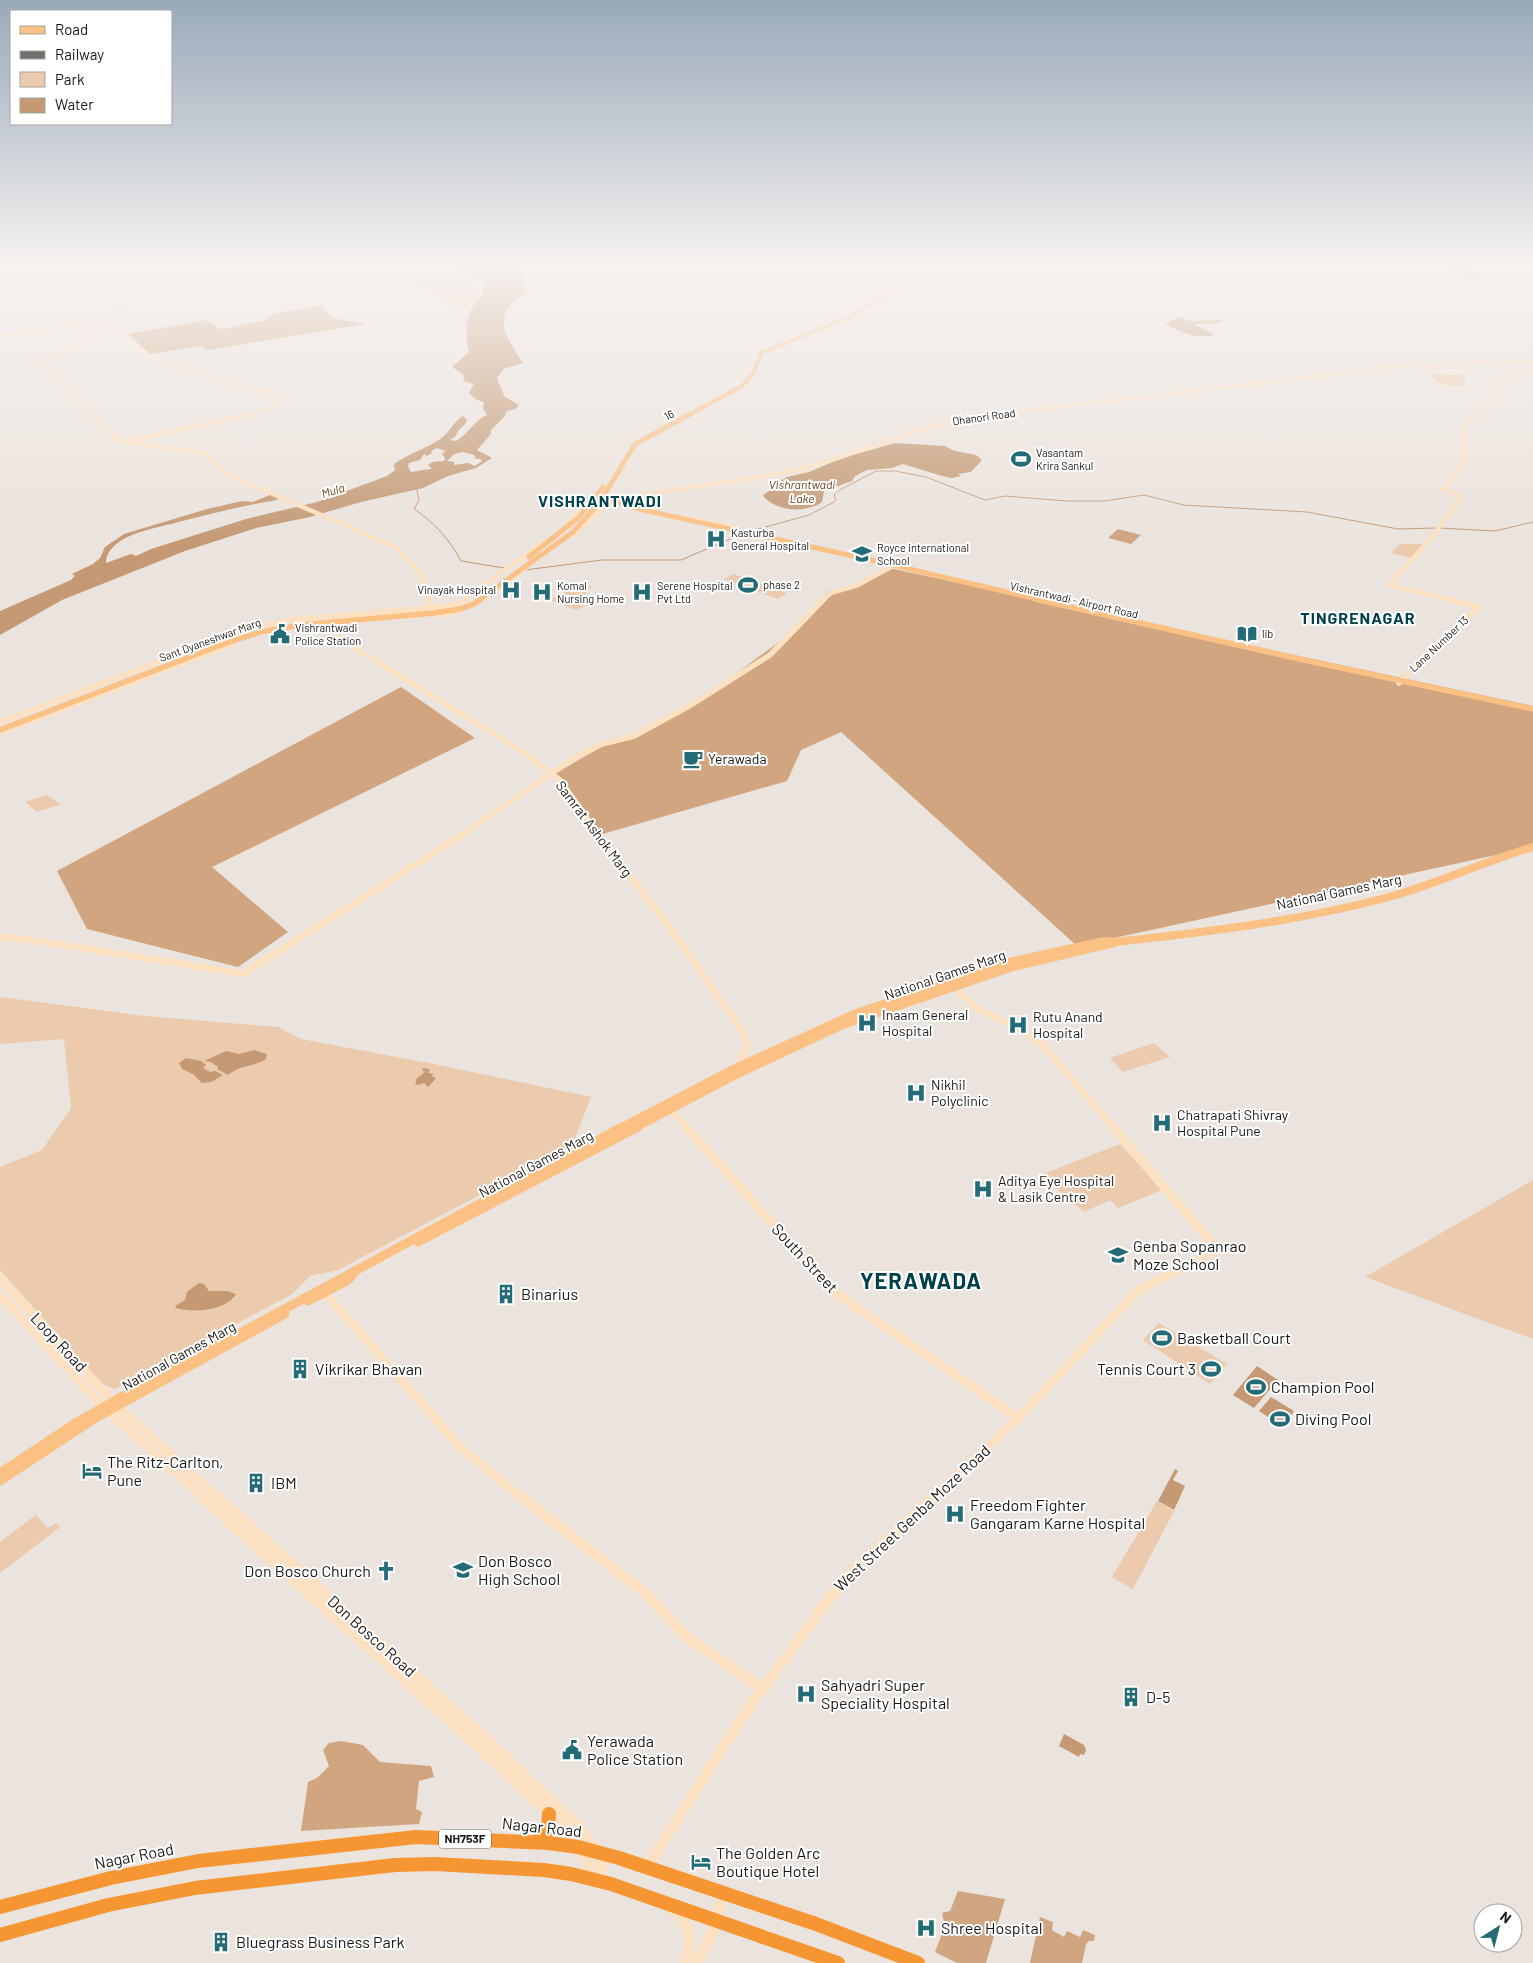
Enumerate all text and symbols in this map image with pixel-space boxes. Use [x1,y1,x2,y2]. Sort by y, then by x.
legend [10,10,172,125]
text: Road [55,20,88,38]
text: Railway [55,45,104,63]
text: Park [55,70,85,88]
text: Water [55,95,94,113]
street label: 16 [662,406,676,423]
street label: Dhanori Road [952,406,1016,427]
place label: Vasantam Krira Sankul [1036,446,1093,472]
sports icon: Vasantam Krira Sankul [1010,448,1032,470]
water label: Vishrantwadi Lake [769,477,835,505]
water label: Mula [319,480,346,500]
district label: VISHRANTWADI [538,491,662,510]
place label: Kasturba General Hospital [731,526,809,552]
hospital icon: Kasturba General Hospital [705,528,727,550]
place label: Royce international School [877,541,969,567]
school or university icon: Royce international School [851,543,873,565]
sports icon: phase 2 [737,574,759,596]
place label: phase 2 [763,578,800,591]
street label: Vishrantwadi - Airport Road [1009,578,1139,621]
hospital icon: Vinayak Hospital [500,579,522,601]
place label: Komal Nursing Home [557,579,625,605]
place label: Serene Hospital Pvt Ltd [657,579,733,605]
hospital icon: Komal Nursing Home [531,581,553,603]
hospital icon: Serene Hospital Pvt Ltd [631,581,653,603]
place label: Vinayak Hospital [417,583,496,596]
district label: TINGRENAGAR [1300,608,1416,627]
street label: Lane Number 13 [1407,613,1471,674]
street label: Sant Dyaneshwar Marg [157,615,262,664]
place label: Vishrantwadi Police Station [295,621,361,647]
public building icon: Vishrantwadi Police Station [269,623,291,645]
library icon: lib [1236,623,1258,645]
place label: lib [1262,627,1273,640]
cafe icon: Yerawada [682,748,704,770]
place label: Yerawada [708,750,767,767]
street label: Samrat Ashok Marg [553,777,636,880]
street label: National Games Marg [1275,870,1403,913]
street label: National Games Marg [882,946,1008,1003]
place label: Inaam General Hospital [882,1006,968,1039]
place label: Rutu Anand Hospital [1033,1008,1103,1041]
hospital icon: Inaam General Hospital [856,1012,878,1034]
hospital icon: Rutu Anand Hospital [1007,1014,1029,1036]
place label: Nikhil Polyclinic [931,1076,989,1109]
hospital icon: Nikhil Polyclinic [905,1082,927,1104]
place label: Chatrapati Shivray Hospital Pune [1177,1106,1289,1139]
hospital icon: Chatrapati Shivray Hospital Pune [1151,1112,1173,1134]
street label: National Games Marg [476,1126,596,1201]
place label: Aditya Eye Hospital & Lasik Centre [998,1172,1114,1205]
hospital icon: Aditya Eye Hospital & Lasik Centre [972,1178,994,1200]
street label: South Street [768,1219,842,1296]
place label: Genba Sopanrao Moze School [1133,1236,1246,1273]
school or university icon: Genba Sopanrao Moze School [1107,1244,1129,1266]
district label: YERAWADA [860,1267,982,1293]
building icon: Binarius [495,1283,517,1305]
place label: Binarius [521,1284,578,1303]
street label: Loop Road [27,1308,92,1375]
street label: National Games Marg [119,1317,238,1394]
sports icon: Basketball Court [1151,1327,1173,1349]
place label: Basketball Court [1177,1328,1291,1347]
building icon: Vikrikar Bhavan [289,1358,311,1380]
sports icon: Tennis Court 3 [1200,1358,1222,1380]
place label: Vikrikar Bhavan [315,1359,422,1378]
place label: Tennis Court 3 [1097,1359,1196,1378]
sports icon: Champion Pool [1245,1376,1267,1398]
place label: Champion Pool [1271,1377,1375,1396]
sports icon: Diving Pool [1269,1408,1291,1430]
place label: Diving Pool [1295,1409,1371,1428]
street label: West Street Genba Moze Road [830,1440,994,1595]
place label: The Ritz-Carlton, Pune [107,1452,224,1489]
hotel icon: The Ritz-Carlton, Pune [81,1460,103,1482]
building icon: IBM [245,1472,267,1494]
place label: IBM [271,1473,297,1492]
place label: Freedom Fighter Gangaram Karne Hospital [970,1495,1145,1532]
hospital icon: Freedom Fighter Gangaram Karne Hospital [944,1503,966,1525]
place label: Don Bosco High School [478,1551,560,1588]
school or university icon: Don Bosco High School [452,1559,474,1581]
church icon: Don Bosco Church [375,1560,397,1582]
place label: Don Bosco Church [244,1561,371,1580]
street label: Don Bosco Road [324,1591,420,1680]
place label: Sahyadri Super Speciality Hospital [821,1675,950,1712]
hospital icon: Sahyadri Super Speciality Hospital [795,1683,817,1705]
building icon: D-5 [1120,1686,1142,1708]
place label: D-5 [1146,1687,1170,1706]
place label: Yerawada Police Station [587,1731,683,1768]
public building icon: Yerawada Police Station [561,1739,583,1761]
street label: Nagar Road [501,1813,583,1840]
road number: NH753F [439,1830,491,1848]
street label: Nagar Road [93,1839,175,1872]
place label: The Golden Arc Boutique Hotel [716,1843,820,1880]
hotel icon: The Golden Arc Boutique Hotel [690,1851,712,1873]
north arrow [1473,1903,1523,1953]
text: N [1497,1907,1515,1927]
hospital icon: Shree Hospital [915,1917,937,1939]
place label: Shree Hospital [941,1918,1042,1937]
building icon: Bluegrass Business Park [210,1931,232,1953]
place label: Bluegrass Business Park [236,1932,405,1951]

